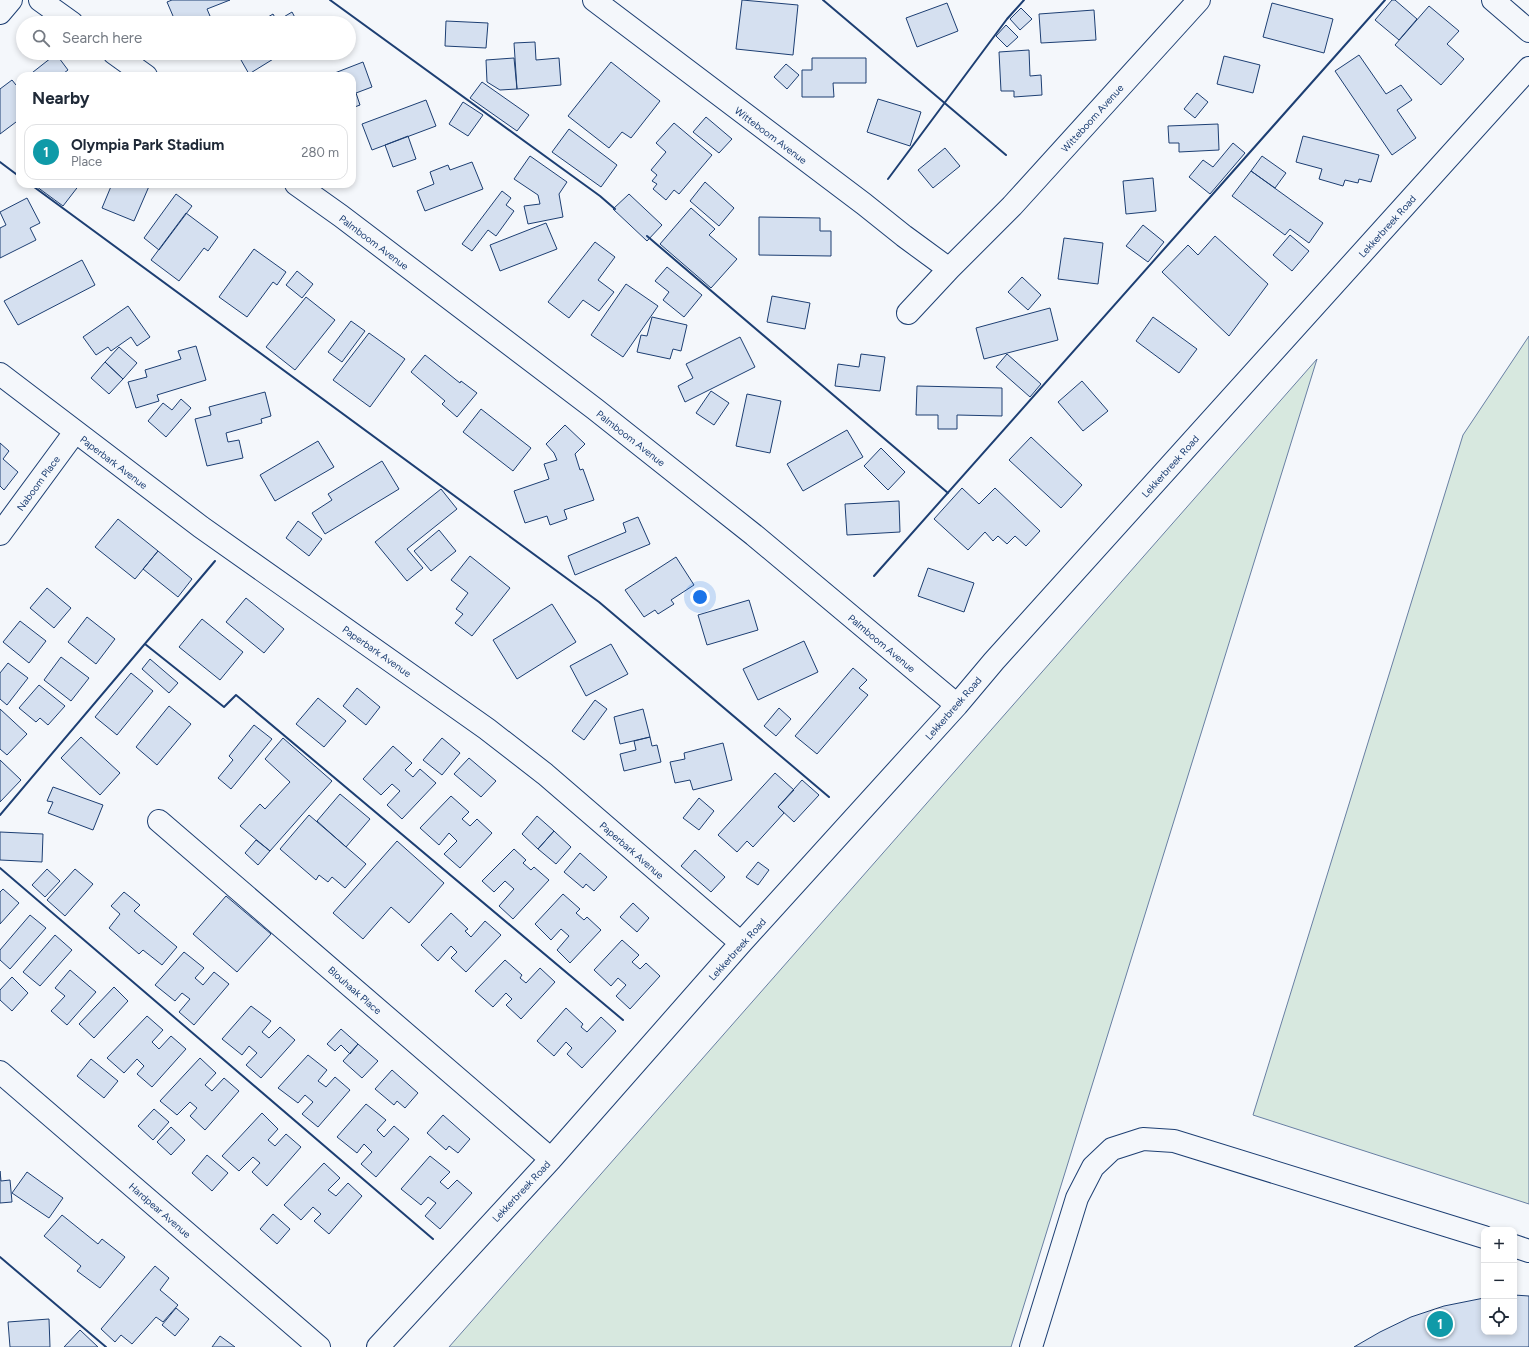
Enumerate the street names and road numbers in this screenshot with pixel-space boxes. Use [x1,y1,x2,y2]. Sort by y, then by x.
street label: Witteboom Avenue [1058,81,1127,155]
street label: Witteboom Avenue [732,104,810,167]
street label: Lekkerbreek Road [1356,192,1419,260]
street label: Palmboom Avenue [336,212,411,273]
street label: Palmboom Avenue [594,407,668,470]
street label: Lekkerbreek Road [1139,432,1202,500]
street label: Paperbark Avenue [77,433,150,492]
street label: Naboom Place [14,453,63,514]
street label: Palmboom Avenue [845,611,918,676]
street label: Paperbark Avenue [340,623,414,680]
street label: Lekkerbreek Road [922,674,984,743]
street label: Paperbark Avenue [597,819,667,882]
street label: Lekkerbreek Road [706,915,769,983]
street label: Blouhaak Place [325,964,385,1018]
street label: Lekkerbreek Road [489,1158,553,1225]
street label: Hardpear Avenue [126,1180,194,1241]

